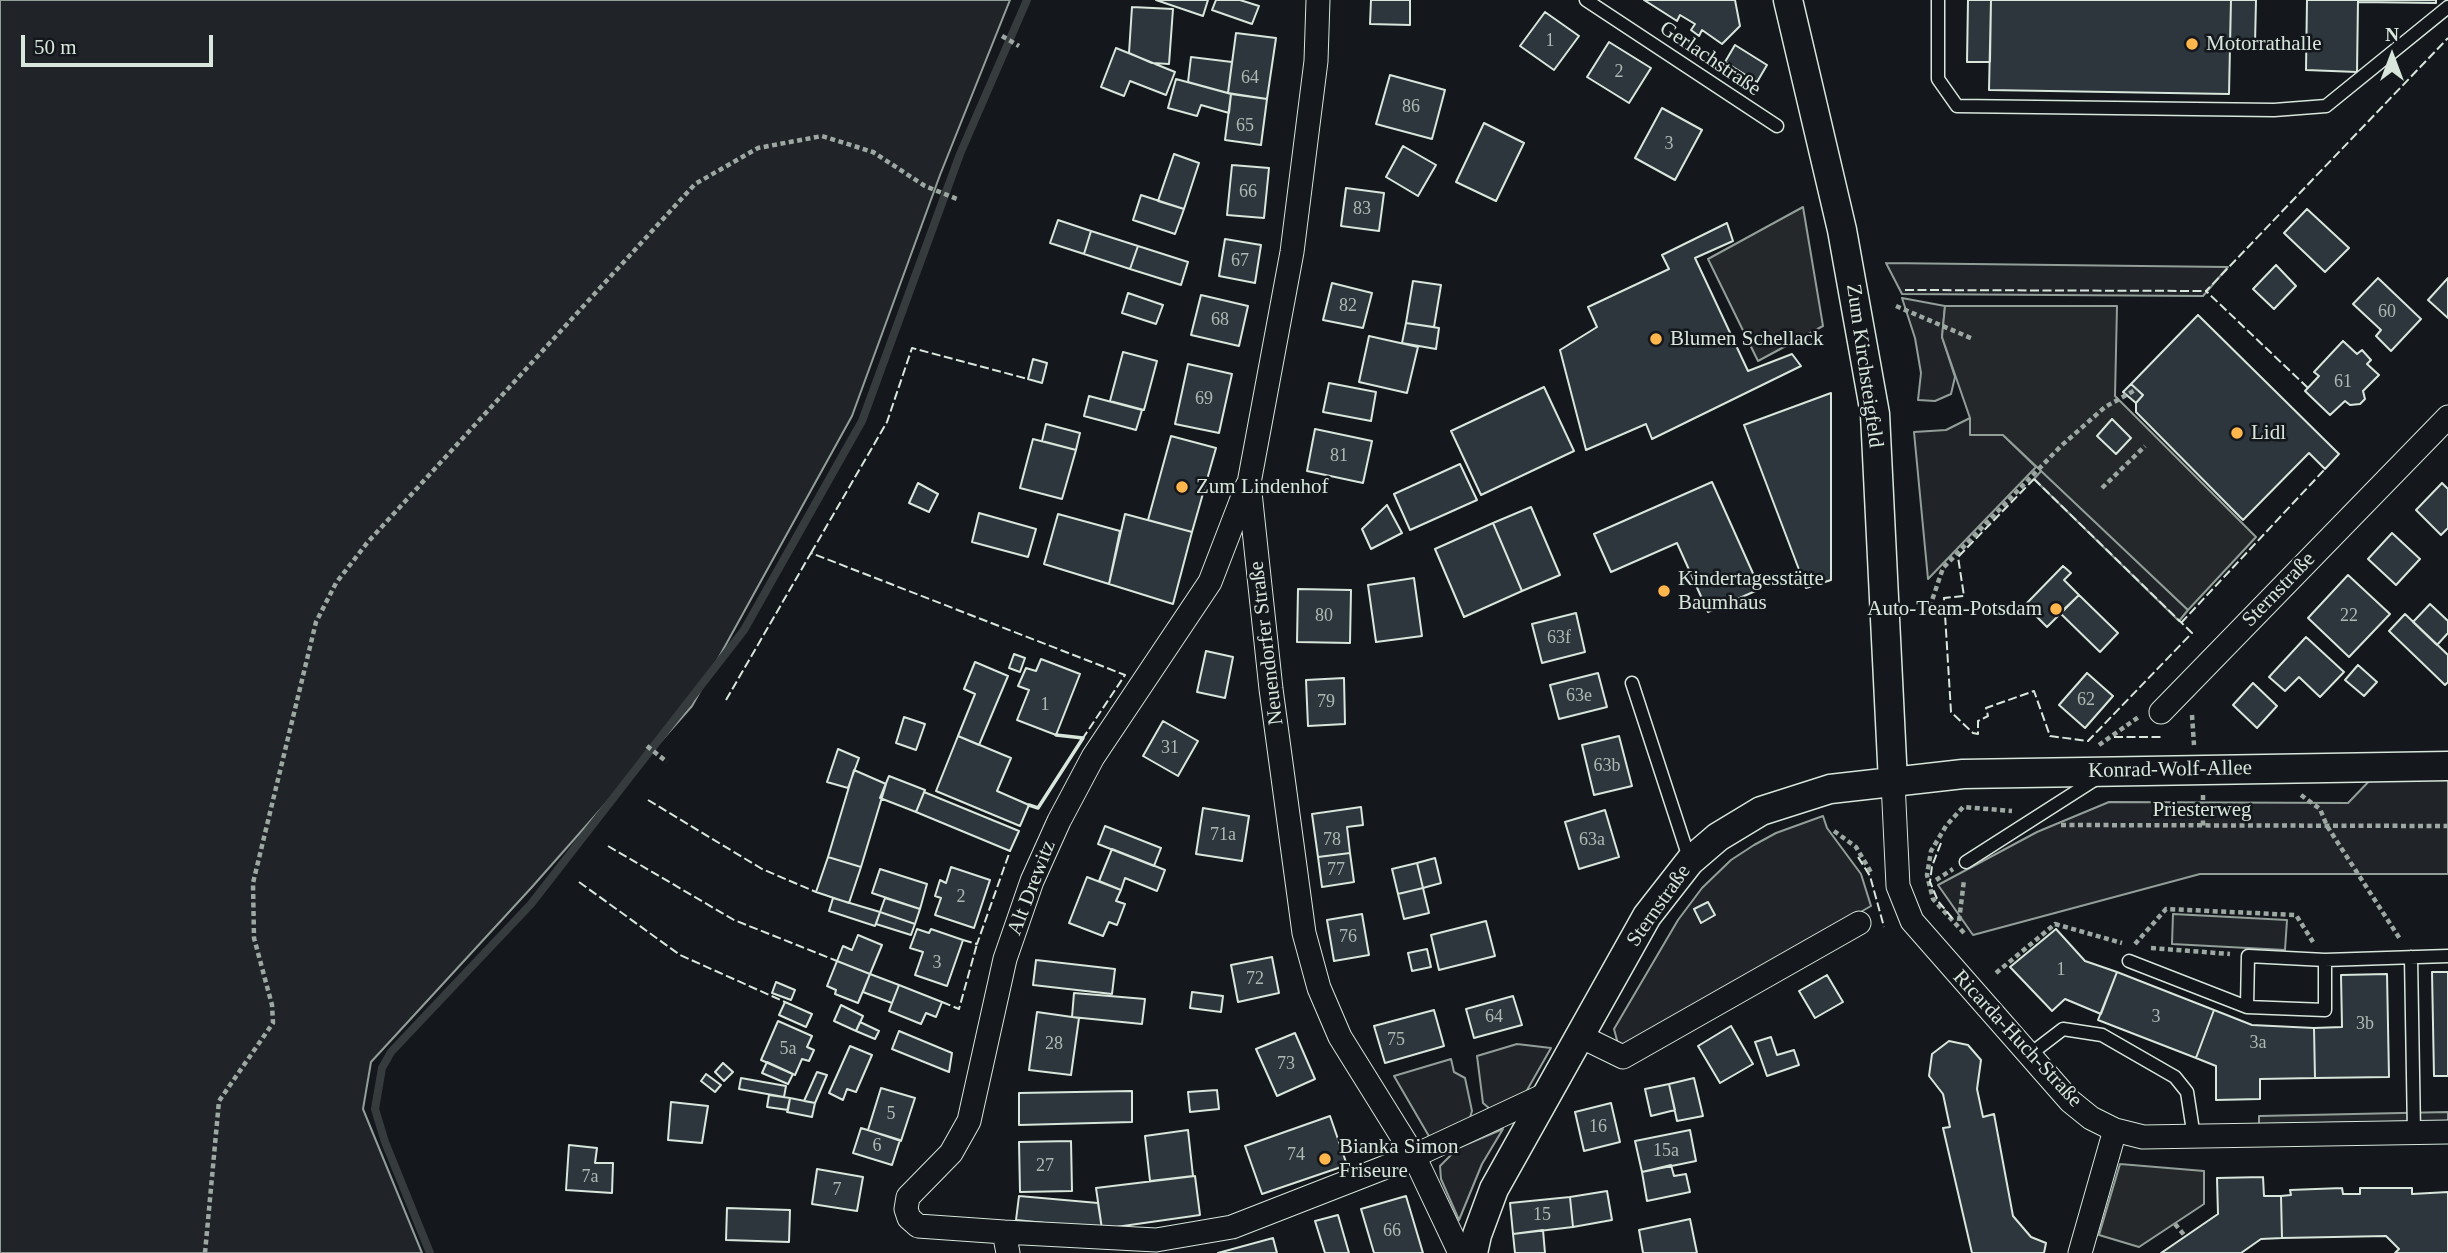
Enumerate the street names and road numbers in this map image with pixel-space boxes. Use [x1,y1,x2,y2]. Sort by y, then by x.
street label: Gerlachstraße [1655,16,1765,102]
street label: Zum Kirchsteigfeld [1840,283,1888,449]
street label: Sternstraße [2237,547,2321,633]
street label: Neuendorfer Straße [1244,560,1290,726]
street label: Konrad-Wolf-Allee [2088,756,2252,784]
street label: Priesterweg [2152,797,2252,823]
street label: Alt Drewitz [1002,837,1062,939]
street label: Sternstraße [1622,860,1696,952]
street label: Ricarda-Huch-Straße [1947,965,2087,1113]

